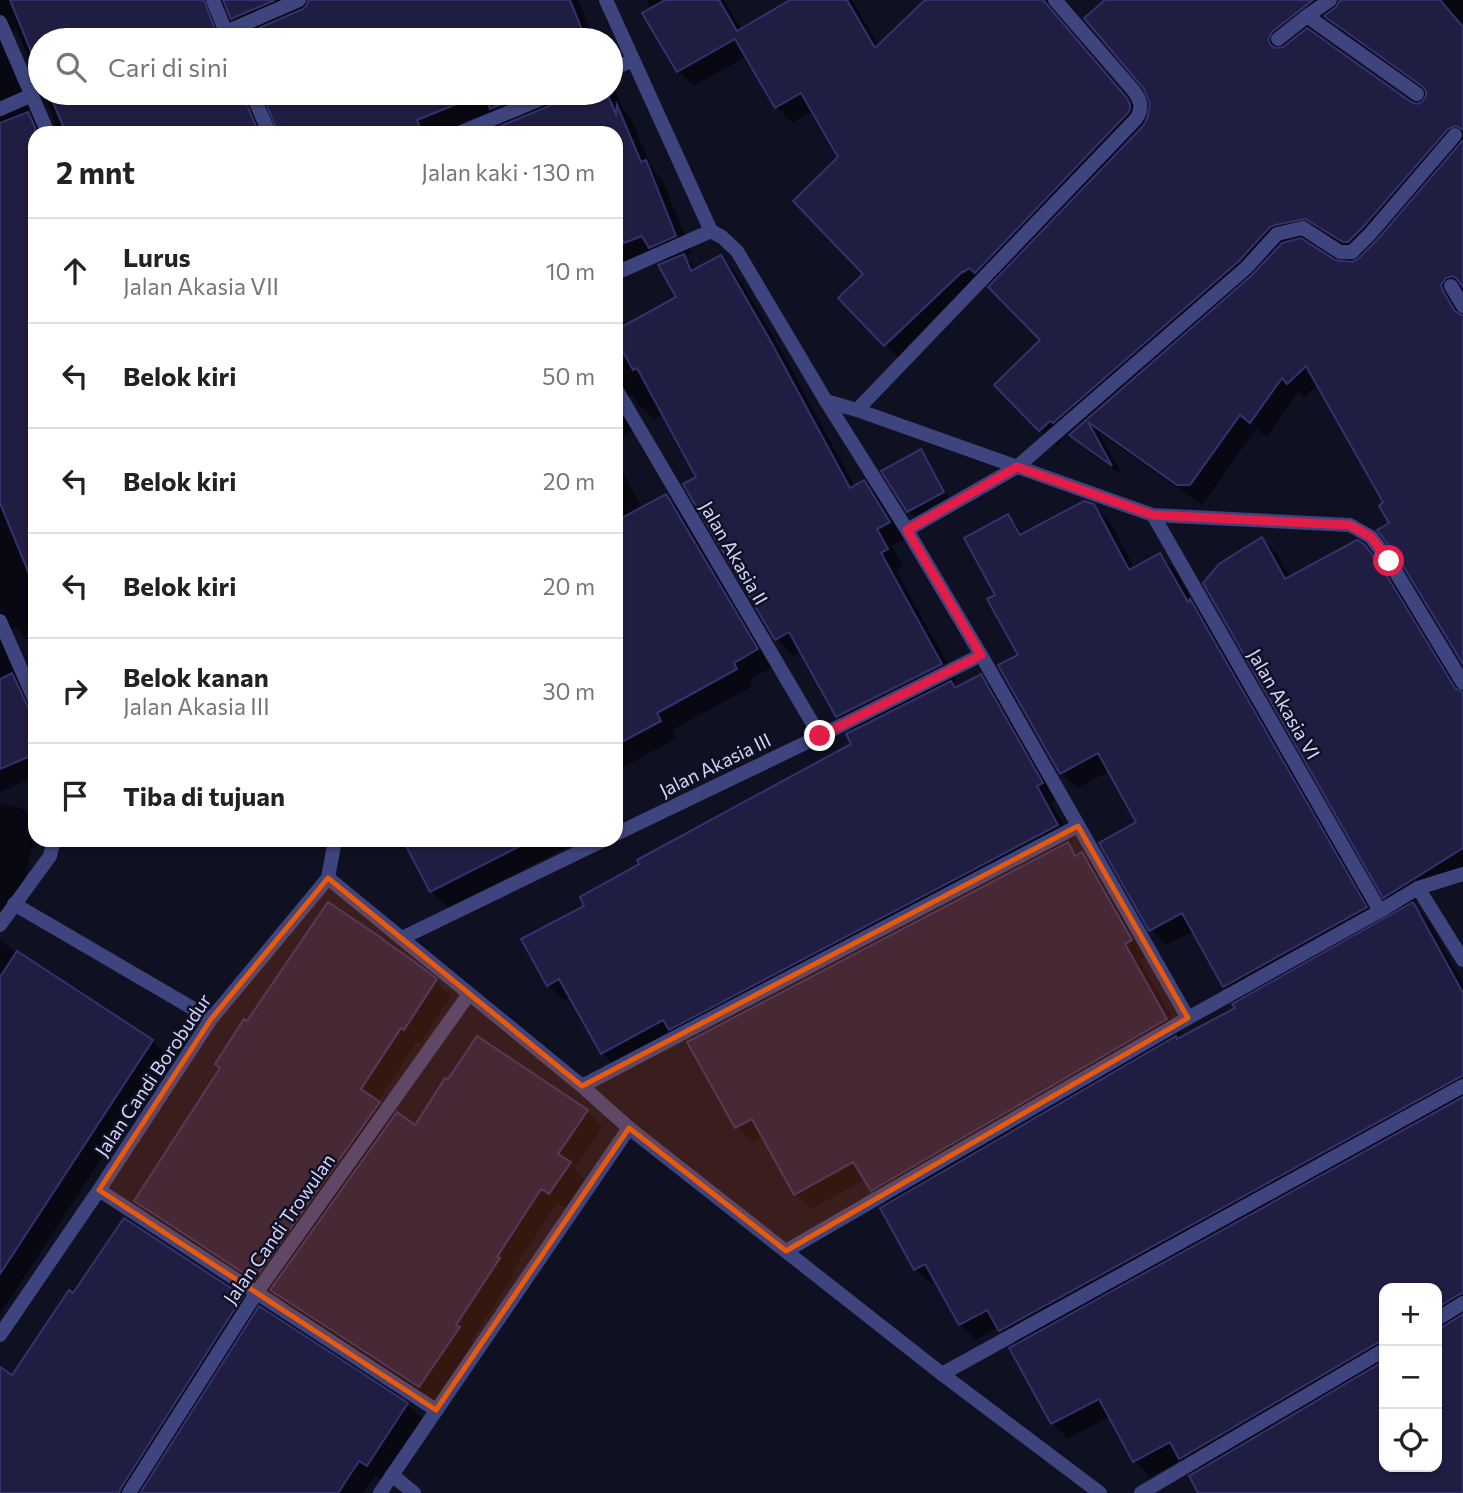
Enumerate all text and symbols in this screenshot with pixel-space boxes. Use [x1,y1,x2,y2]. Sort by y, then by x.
search box [28,28,623,105]
icon: search [52,48,90,86]
text: Cari di sini [108,51,228,82]
text: 2 mnt [56,153,135,190]
text: Jalan kaki · 130 m [421,158,595,186]
text: Lurus [123,241,191,272]
icon: ahead [56,252,94,290]
text: 10 m [546,257,595,285]
text: Jalan Akasia VII [123,272,279,300]
icon: left [56,357,94,395]
text: Belok kiri [123,360,237,391]
text: 50 m [542,362,595,390]
icon: left [56,462,94,500]
text: Belok kiri [123,465,237,496]
text: 20 m [543,467,595,495]
street label: Jalan Akasia II [696,497,773,609]
route start [1373,545,1404,576]
icon: left [56,567,94,605]
text: Belok kiri [123,570,237,601]
text: 20 m [543,572,595,600]
street label: Jalan Akasia VI [1244,644,1325,763]
text: Belok kanan [123,661,269,692]
icon: right [56,672,94,710]
text: 30 m [542,677,595,705]
text: Jalan Akasia III [123,692,270,720]
route end [804,720,835,751]
street label: Jalan Akasia III [655,728,774,801]
icon: arrive [56,777,94,815]
text: Tiba di tujuan [123,780,285,811]
street label: Jalan Candi Borobudur [90,989,216,1160]
street label: Jalan Candi Trowulan [218,1149,339,1308]
map controls [1379,1283,1442,1472]
button: + [1379,1283,1442,1346]
button: − [1379,1346,1442,1409]
button: locate [1379,1409,1442,1472]

